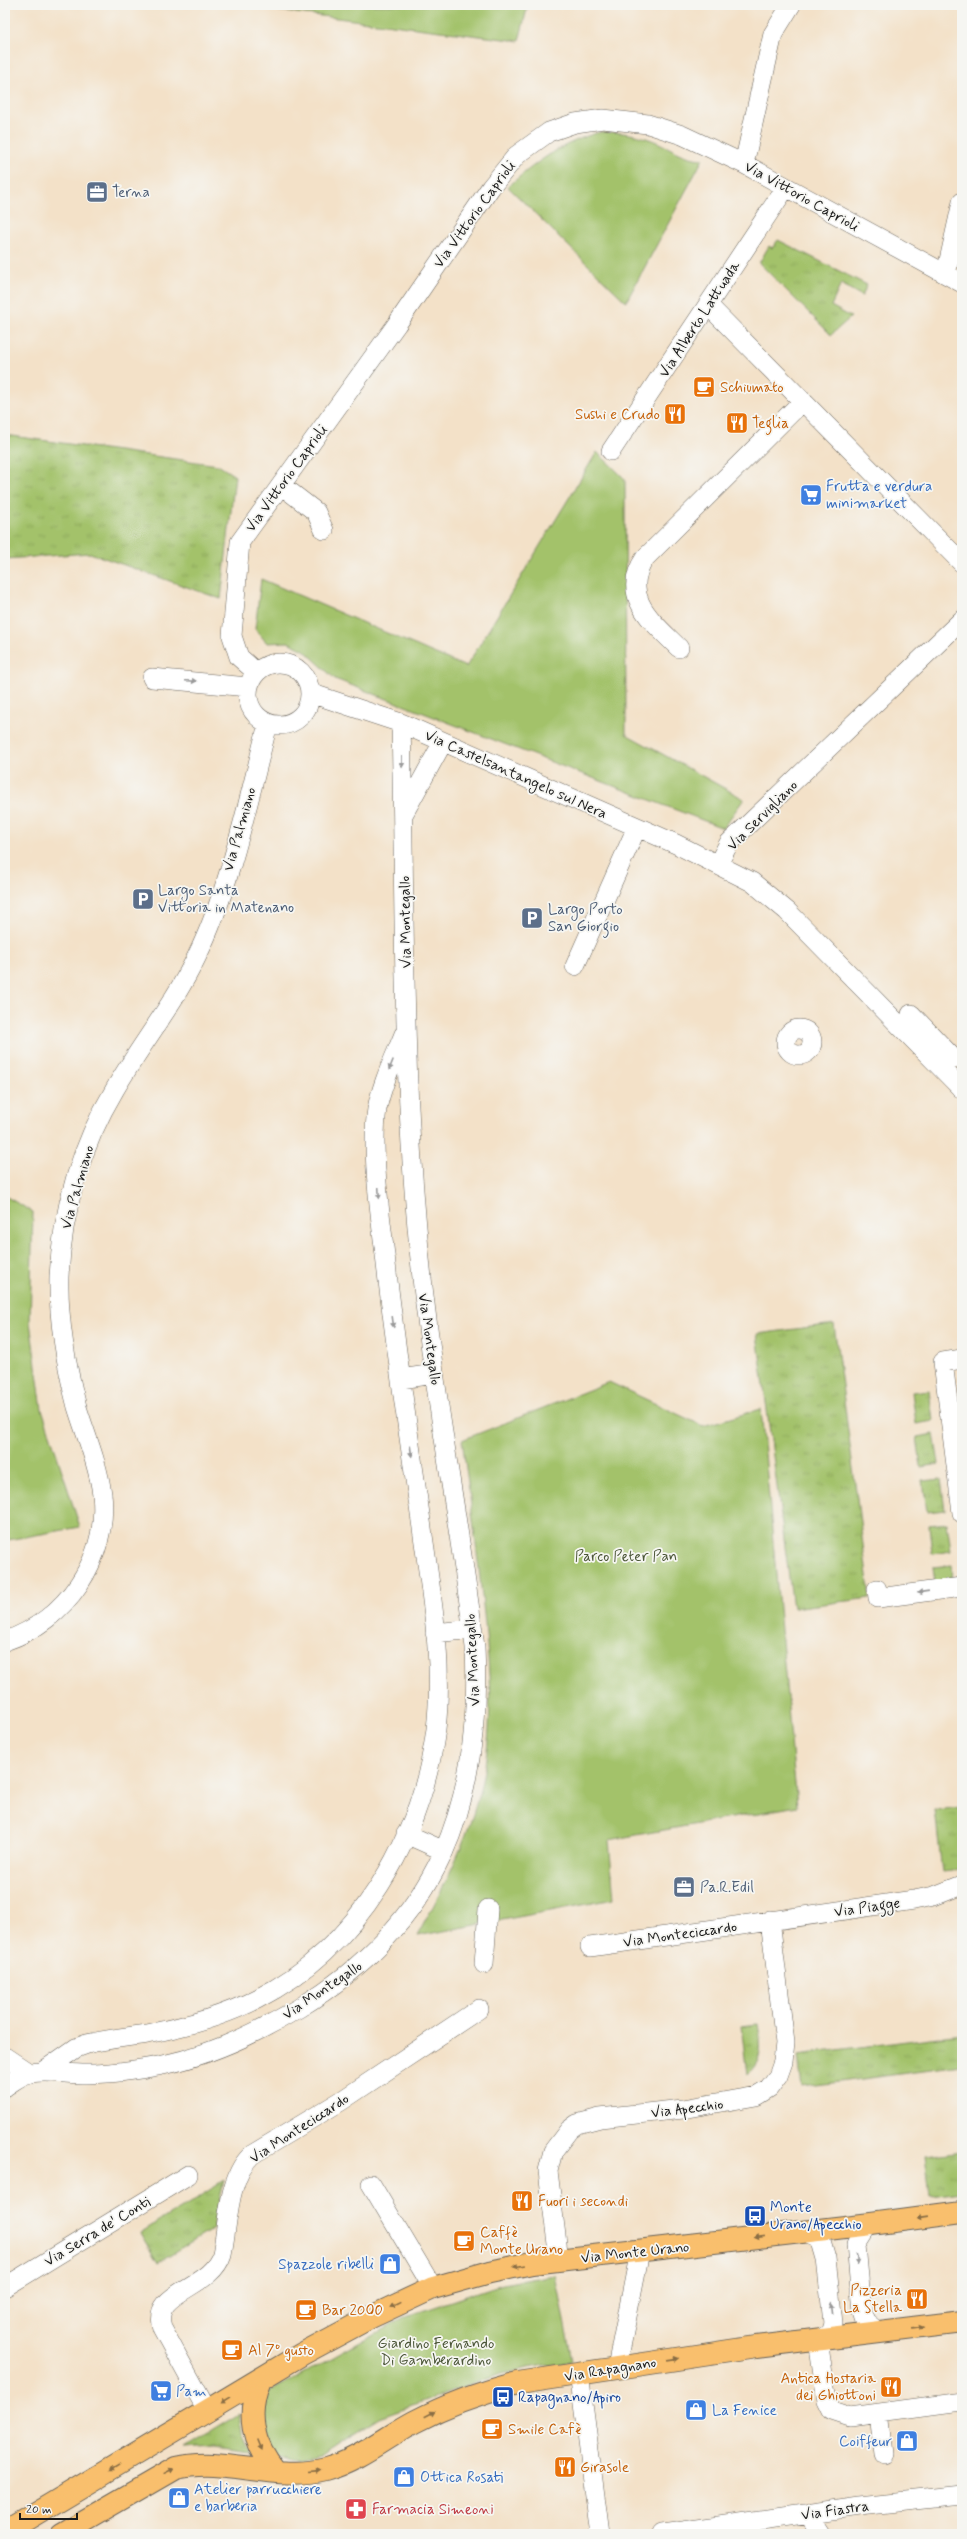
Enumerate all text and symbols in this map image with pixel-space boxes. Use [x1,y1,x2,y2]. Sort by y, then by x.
street label: Via Vittorio Caprioli [429,157,521,272]
street label: Via Vittorio Caprioli [741,157,863,237]
office icon: Terna [84,179,110,205]
place label: Terna [112,183,150,203]
street label: Via Alberto Lattuada [655,256,746,382]
cafe icon: Schiumato [691,374,717,400]
place label: Schiumato [720,378,784,398]
restaurant icon: Sushi e Crudo [662,401,688,427]
place label: Sushi e Crudo [575,405,660,425]
restaurant icon: Teglia [724,410,750,436]
place label: Teglia [752,414,789,435]
street label: Via Vittorio Caprioli [241,421,333,536]
place label: Frutta e verdura minimarket [826,477,932,514]
supermarket icon: Frutta e verdura minimarket [798,482,824,508]
one-way arrow [185,677,197,684]
street label: Via Castelsantangelo sul Nera [421,726,610,825]
one-way arrow [399,756,405,769]
street label: Via Servigliano [723,776,802,855]
street label: Via Palmiano [218,785,262,874]
street label: Via Montegallo [395,875,417,968]
place label: Largo Santa Vittoria in Matenano [158,881,294,918]
parking icon: Largo Santa Vittoria in Matenano [130,886,156,912]
place label: Largo Porto San Giorgio [548,900,623,938]
parking icon: Largo Porto San Giorgio [519,905,545,931]
one-way arrow [388,1060,394,1072]
street label: Via Palmiano [56,1143,100,1232]
one-way arrow [376,1187,382,1200]
street label: Via Montegallo [413,1292,445,1387]
one-way arrow [390,1316,396,1328]
one-way arrow [408,1445,414,1457]
park label: Parco Peter Pan [575,1547,677,1567]
one-way arrow [917,1589,929,1595]
street label: Via Montegallo [461,1613,485,1707]
office icon: Pa.R.Edil [671,1874,697,1900]
place label: Pa.R.Edil [700,1878,754,1898]
street label: Via Piagge [833,1893,902,1924]
street label: Via Monteciccardo [622,1917,738,1953]
street label: Via Montegallo [279,1957,367,2025]
street label: Via Monteciccardo [246,2089,353,2168]
street label: Via Apecchio [650,2095,725,2124]
restaurant icon: Fuori i secondi [509,2188,535,2214]
street label: Via Serra de' Conti [41,2192,155,2272]
place label: Fuori i secondi [538,2192,628,2212]
place label: Monte Urano/Apecchio [770,2198,862,2236]
bus stop icon: Monte Urano/Apecchio [742,2203,768,2229]
one-way arrow [917,2214,929,2220]
place label: Caffè Monte Urano [480,2223,563,2260]
cafe icon: Caffè Monte Urano [451,2228,477,2254]
one-way arrow [754,2234,766,2240]
street label: Via Monte Urano [580,2237,690,2269]
shop icon: Spazzole ribelli [377,2251,403,2277]
one-way arrow [853,2254,860,2266]
place label: Spazzole ribelli [278,2255,374,2275]
one-way arrow [513,2263,525,2269]
place label: Pizzeria La Stella [843,2281,903,2318]
restaurant icon: Pizzeria La Stella [904,2286,930,2312]
cafe icon: Bar 2000 [293,2297,319,2323]
place label: Bar 2000 [322,2301,383,2321]
one-way arrow [390,2302,402,2308]
one-way arrow [829,2302,835,2314]
one-way arrow [912,2325,924,2331]
park label: Giardino Fernando Di Gamberardino [378,2334,494,2371]
cafe icon: Al 7º gusto [219,2337,245,2363]
place label: Al 7º gusto [248,2341,314,2361]
street label: Via Rapagnano [563,2353,658,2388]
one-way arrow [667,2356,679,2362]
place label: Antica Hostaria dei Ghiottoni [780,2369,877,2406]
restaurant icon: Antica Hostaria dei Ghiottoni [878,2374,904,2400]
supermarket icon: Pam [148,2378,174,2404]
place label: Pam [176,2382,207,2402]
bus stop icon: Rapagnano/Apiro [490,2384,516,2410]
place label: Rapagnano/Apiro [518,2388,621,2409]
one-way arrow [220,2397,232,2404]
shop icon: La Fenice [683,2397,709,2423]
place label: La Fenice [712,2401,777,2421]
one-way arrow [425,2411,436,2417]
cafe icon: Smile Cafè [479,2416,505,2442]
place label: Smile Cafè [508,2420,582,2440]
shop icon: Coiffeur [894,2428,920,2454]
place label: Coiffeur [839,2432,892,2452]
one-way arrow [256,2439,262,2450]
restaurant icon: Girasole [552,2454,578,2480]
place label: Girasole [580,2458,629,2478]
one-way arrow [110,2464,120,2472]
shop icon: Ottica Rosati [391,2464,417,2490]
one-way arrow [308,2468,321,2474]
place label: Ottica Rosati [420,2468,504,2488]
one-way arrow [162,2469,174,2475]
place label: Atelier parrucchiere e barberia [194,2480,322,2517]
shop icon: Atelier parrucchiere e barberia [166,2485,192,2511]
scale bar [20,2495,77,2521]
pharmacy icon: Farmacia Simeoni [343,2496,369,2522]
street label: Via Fiastra [800,2496,871,2526]
place label: Farmacia Simeoni [372,2500,494,2520]
text: 20 m [26,2502,52,2518]

